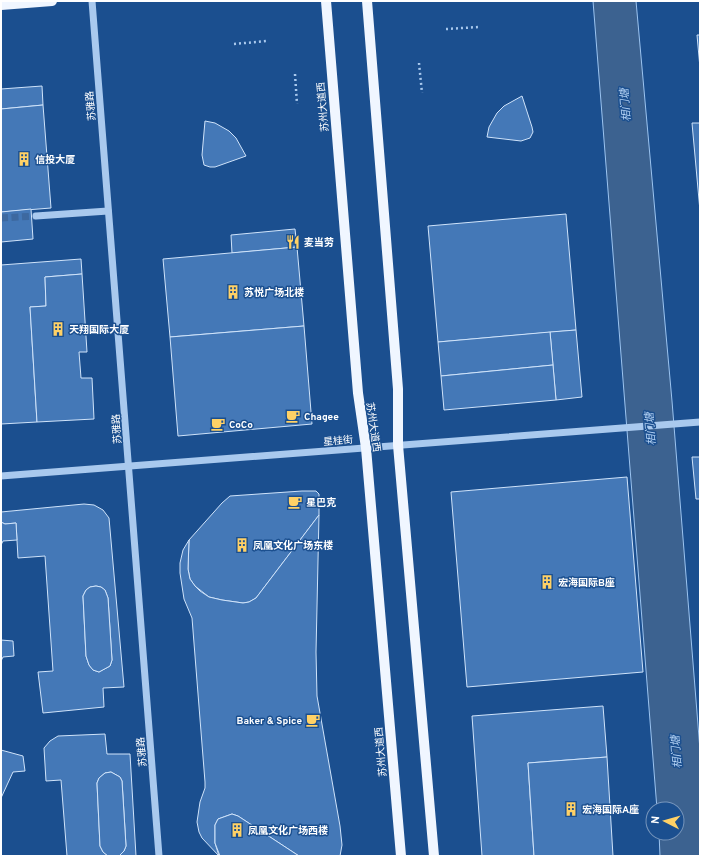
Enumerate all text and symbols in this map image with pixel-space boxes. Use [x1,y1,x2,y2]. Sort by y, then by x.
street label: 苏州大道西 [315,81,332,132]
water label: 相门塘 [618,86,634,122]
street label: 苏雅路 [84,90,99,121]
building icon: 信投大厦 [16,151,32,167]
place label: 信投大厦 [35,154,75,167]
restaurant icon: 麦当劳 [285,234,301,250]
place label: 麦当劳 [304,237,334,250]
building icon: 苏悦广场北楼 [225,284,241,300]
place label: 苏悦广场北楼 [244,287,304,300]
building icon: 天翔国际大厦 [50,321,66,337]
place label: 天翔国际大厦 [69,324,129,337]
street label: 苏州大道西 [363,402,382,453]
cafe icon: Chagee [285,408,301,424]
water label: 相门塘 [643,410,659,446]
place label: Chagee [304,411,339,424]
street label: 苏雅路 [110,413,125,444]
cafe icon: CoCo [210,416,226,432]
place label: CoCo [229,419,253,432]
street label: 星桂街 [323,434,354,449]
cafe icon: 星巴克 [287,494,303,510]
place label: 星巴克 [306,497,336,510]
building icon: 凤凰文化广场东楼 [234,537,250,553]
place label: 凤凰文化广场东楼 [253,539,333,553]
building icon: 宏海国际B座 [539,574,555,590]
place label: 宏海国际B座 [558,577,615,590]
cafe icon: Baker & Spice [305,712,321,728]
place label: Baker & Spice [237,715,302,728]
street label: 苏州大道西 [373,726,390,777]
water label: 相门塘 [669,733,685,769]
street label: 苏雅路 [135,736,150,767]
building icon: 宏海国际A座 [563,801,579,817]
north arrow [645,801,685,841]
place label: 宏海国际A座 [582,804,639,817]
text: N [649,815,663,825]
building icon: 凤凰文化广场西楼 [229,822,245,838]
place label: 凤凰文化广场西楼 [248,824,328,838]

